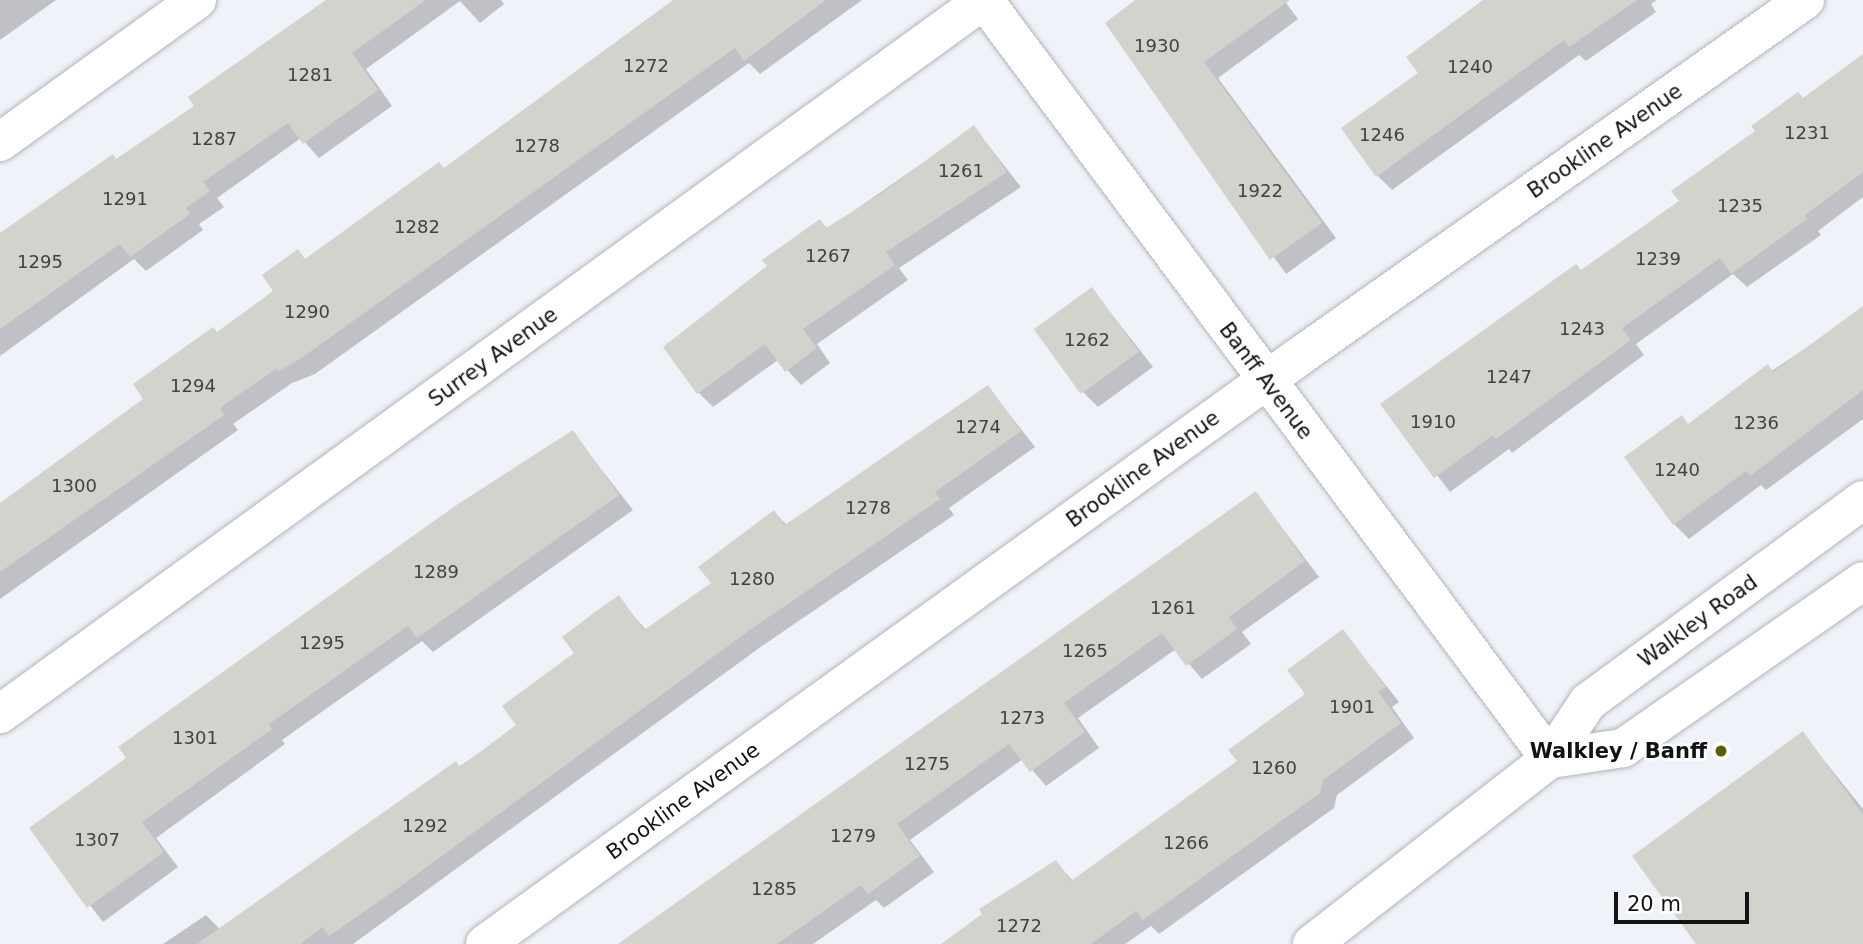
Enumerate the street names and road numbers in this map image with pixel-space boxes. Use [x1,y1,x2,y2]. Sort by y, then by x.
street label: Brookline Avenue [1523,78,1687,204]
street label: Surrey Avenue [424,302,562,412]
street label: Banff Avenue [1214,318,1318,444]
street label: Brookline Avenue [1062,405,1224,533]
street label: Walkley Road [1634,569,1762,673]
street label: Brookline Avenue [602,737,764,865]

